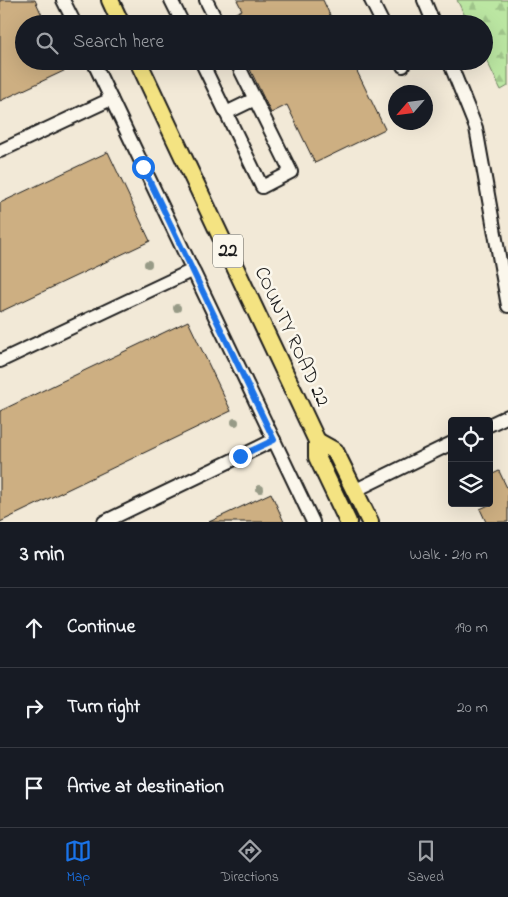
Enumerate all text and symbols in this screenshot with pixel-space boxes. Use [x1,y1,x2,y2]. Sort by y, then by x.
search box [15,15,493,70]
icon: search [33,29,61,57]
text: Search here [73,29,164,56]
north arrow [388,85,433,130]
route start [132,156,155,179]
road number: 22 [213,235,243,268]
street label: COUNTY ROAD 22 [246,262,336,412]
map controls [448,417,493,507]
button: locate [448,417,493,462]
route end [229,445,252,468]
button: layers [448,462,493,507]
text: 3 min [20,540,64,570]
text: Walk · 210 m [409,543,488,567]
icon: ahead [20,614,48,642]
text: Continue [67,614,135,641]
text: 190 m [455,616,488,640]
icon: right [20,694,48,722]
text: Turn right [67,694,140,721]
text: 20 m [457,696,488,720]
icon: arrive [20,774,48,802]
text: Arrive at destination [67,774,224,801]
tab: Map [64,837,92,888]
tab: Directions [221,837,279,888]
tab: Saved [407,837,444,888]

